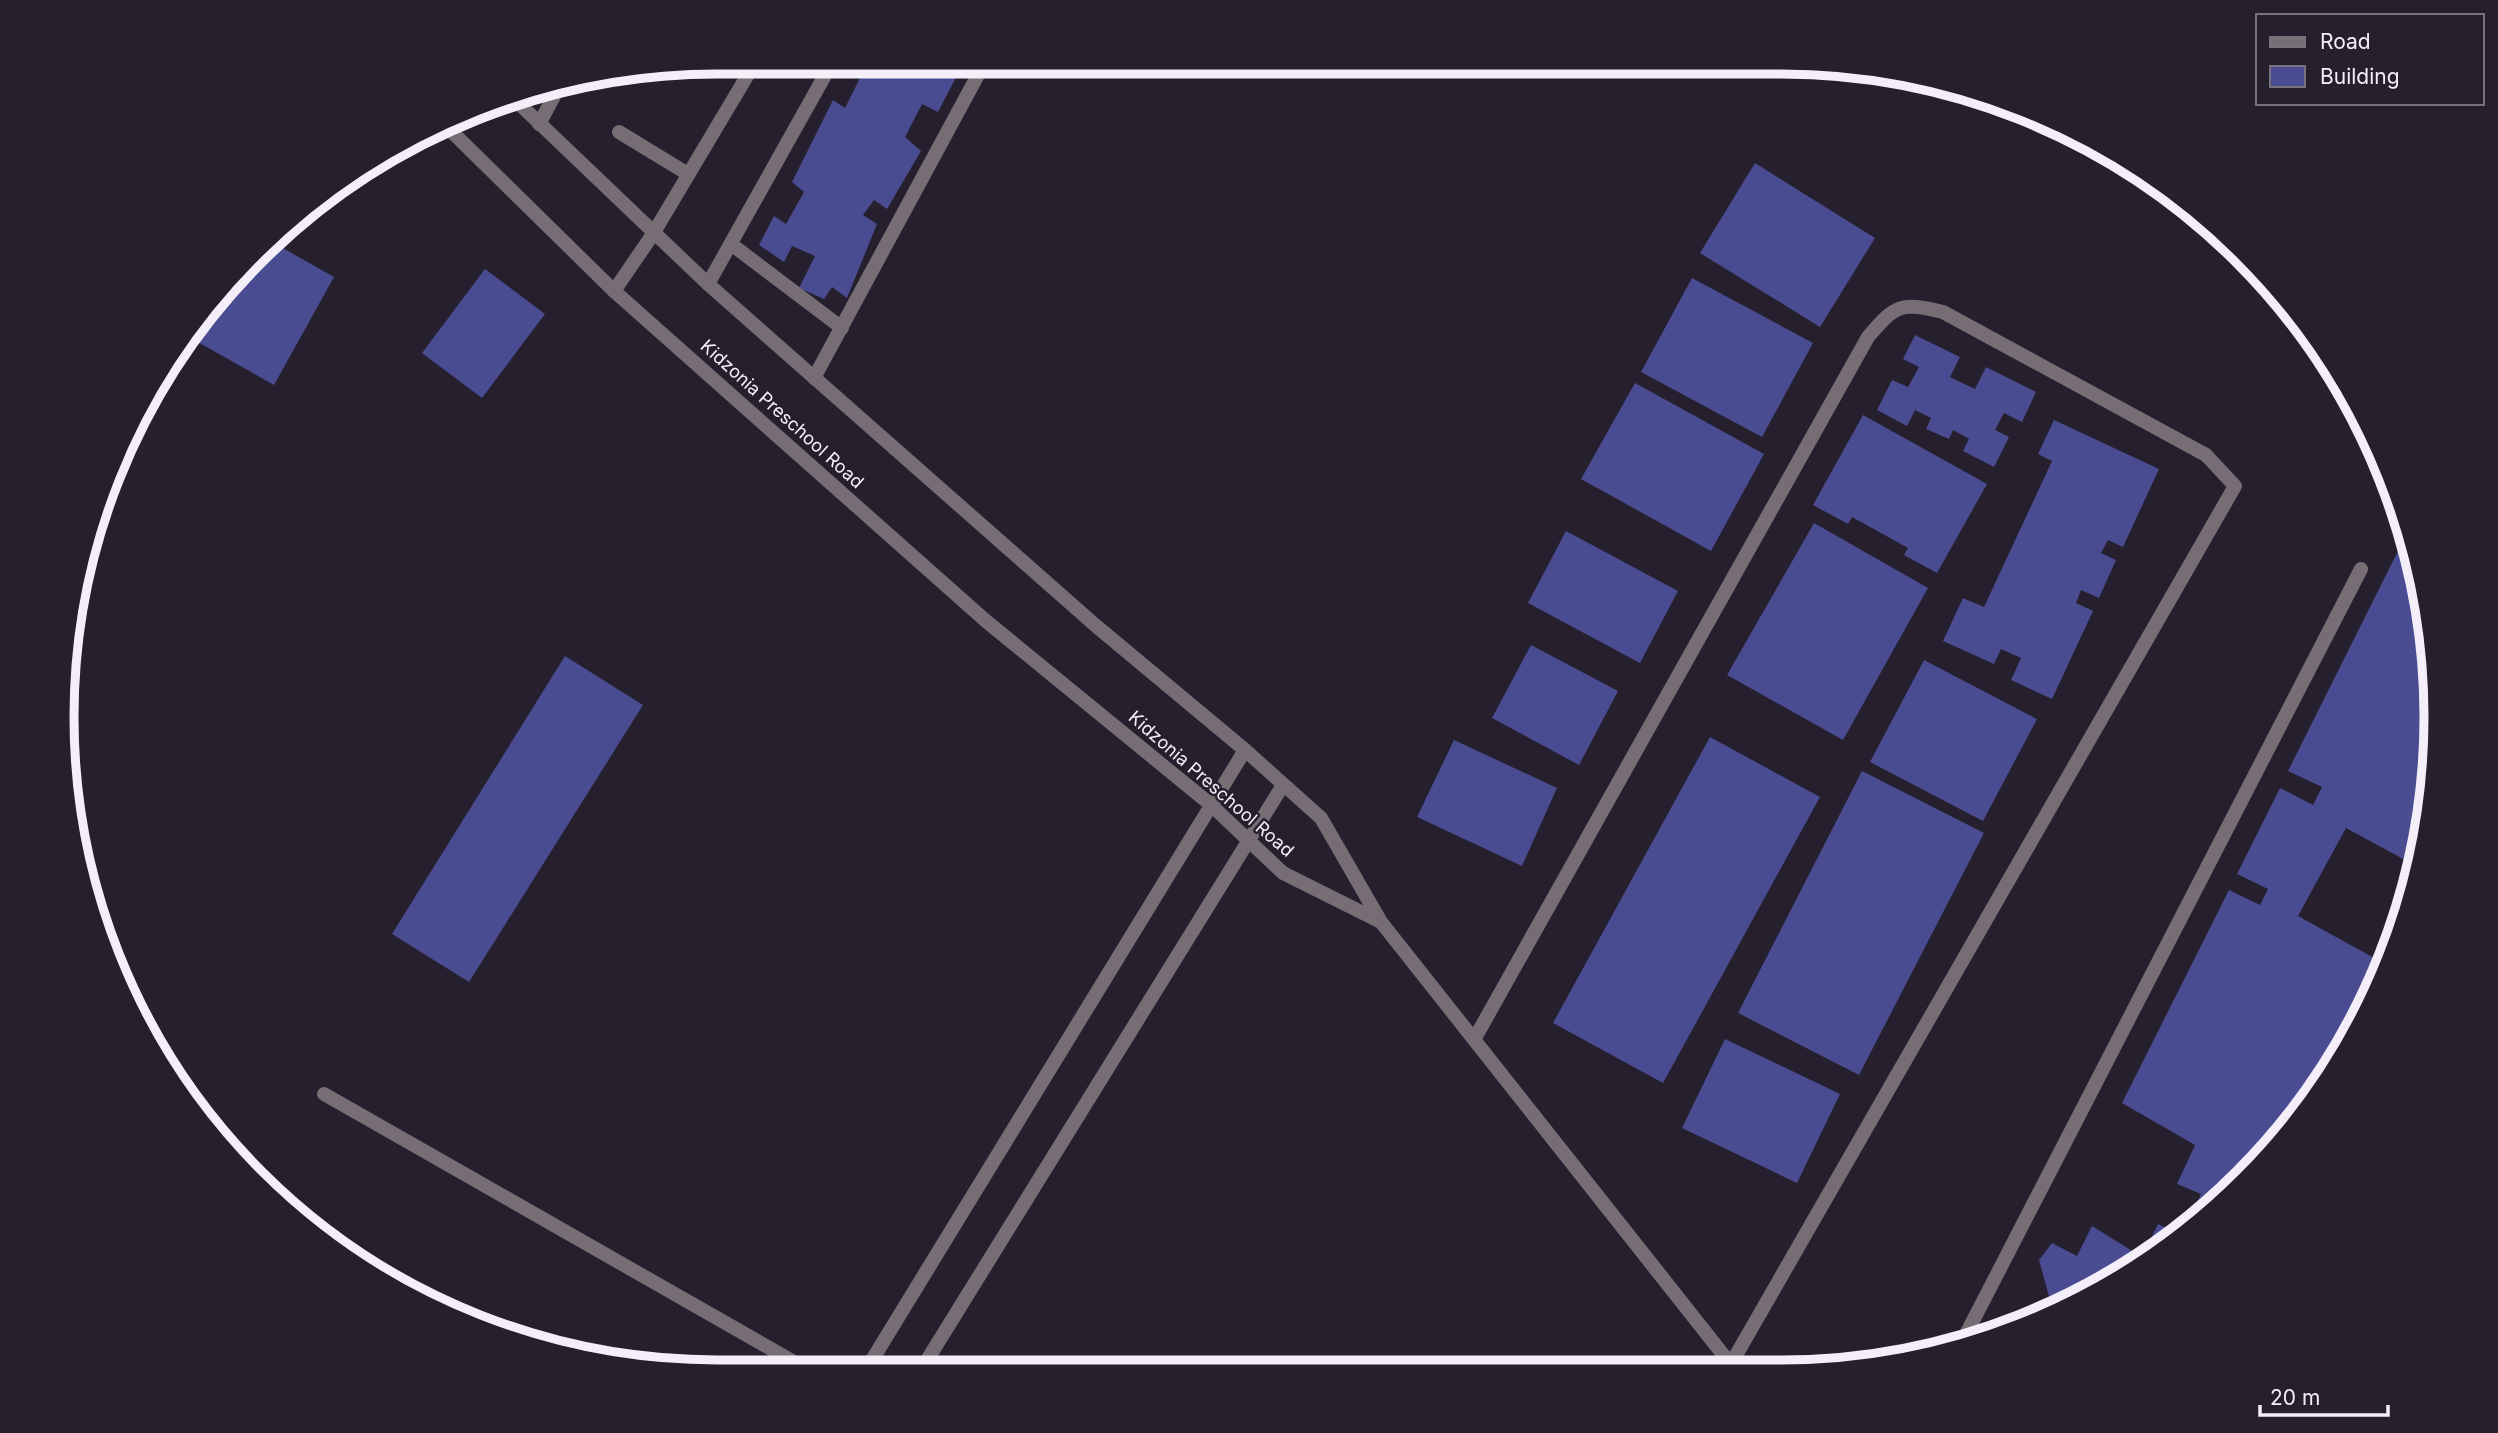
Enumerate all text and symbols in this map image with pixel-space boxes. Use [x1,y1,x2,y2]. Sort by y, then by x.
legend [2256,14,2484,105]
text: Road [2320,29,2371,54]
text: Building [2320,64,2400,89]
street label: Kidzonia Preschool Road [697,335,868,492]
street label: Kidzonia Preschool Road [1125,706,1298,861]
scale bar [2260,1374,2388,1418]
text: 20 m [2270,1385,2320,1410]

